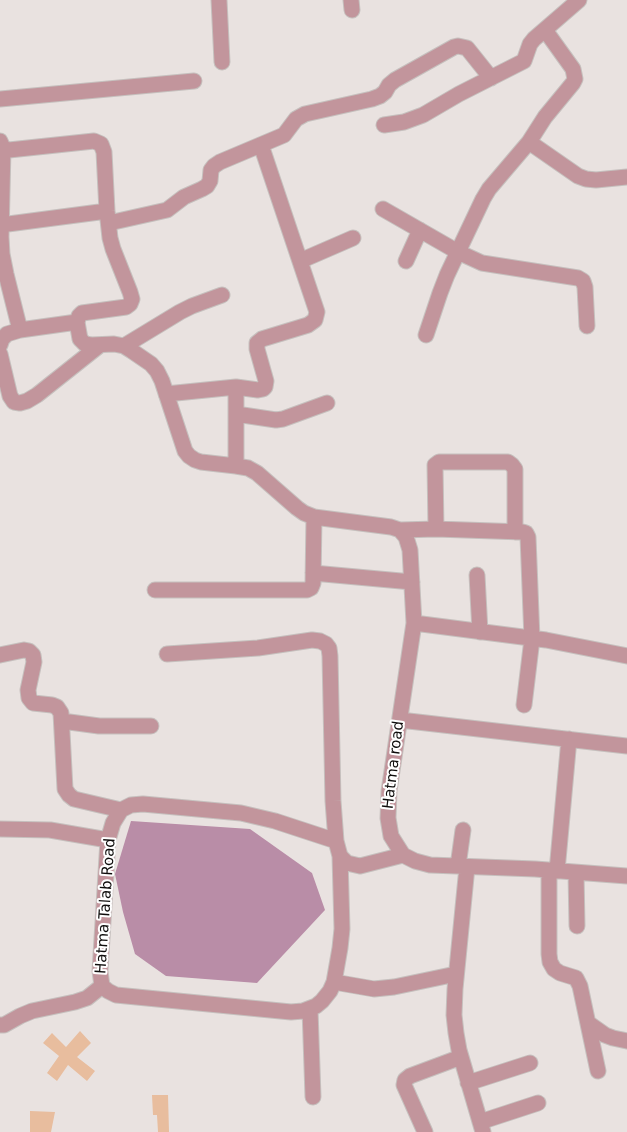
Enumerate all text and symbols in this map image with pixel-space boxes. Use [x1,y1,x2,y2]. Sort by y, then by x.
street label: Hatma road [380,720,408,810]
street label: Hatma Talab Road [92,837,120,975]

